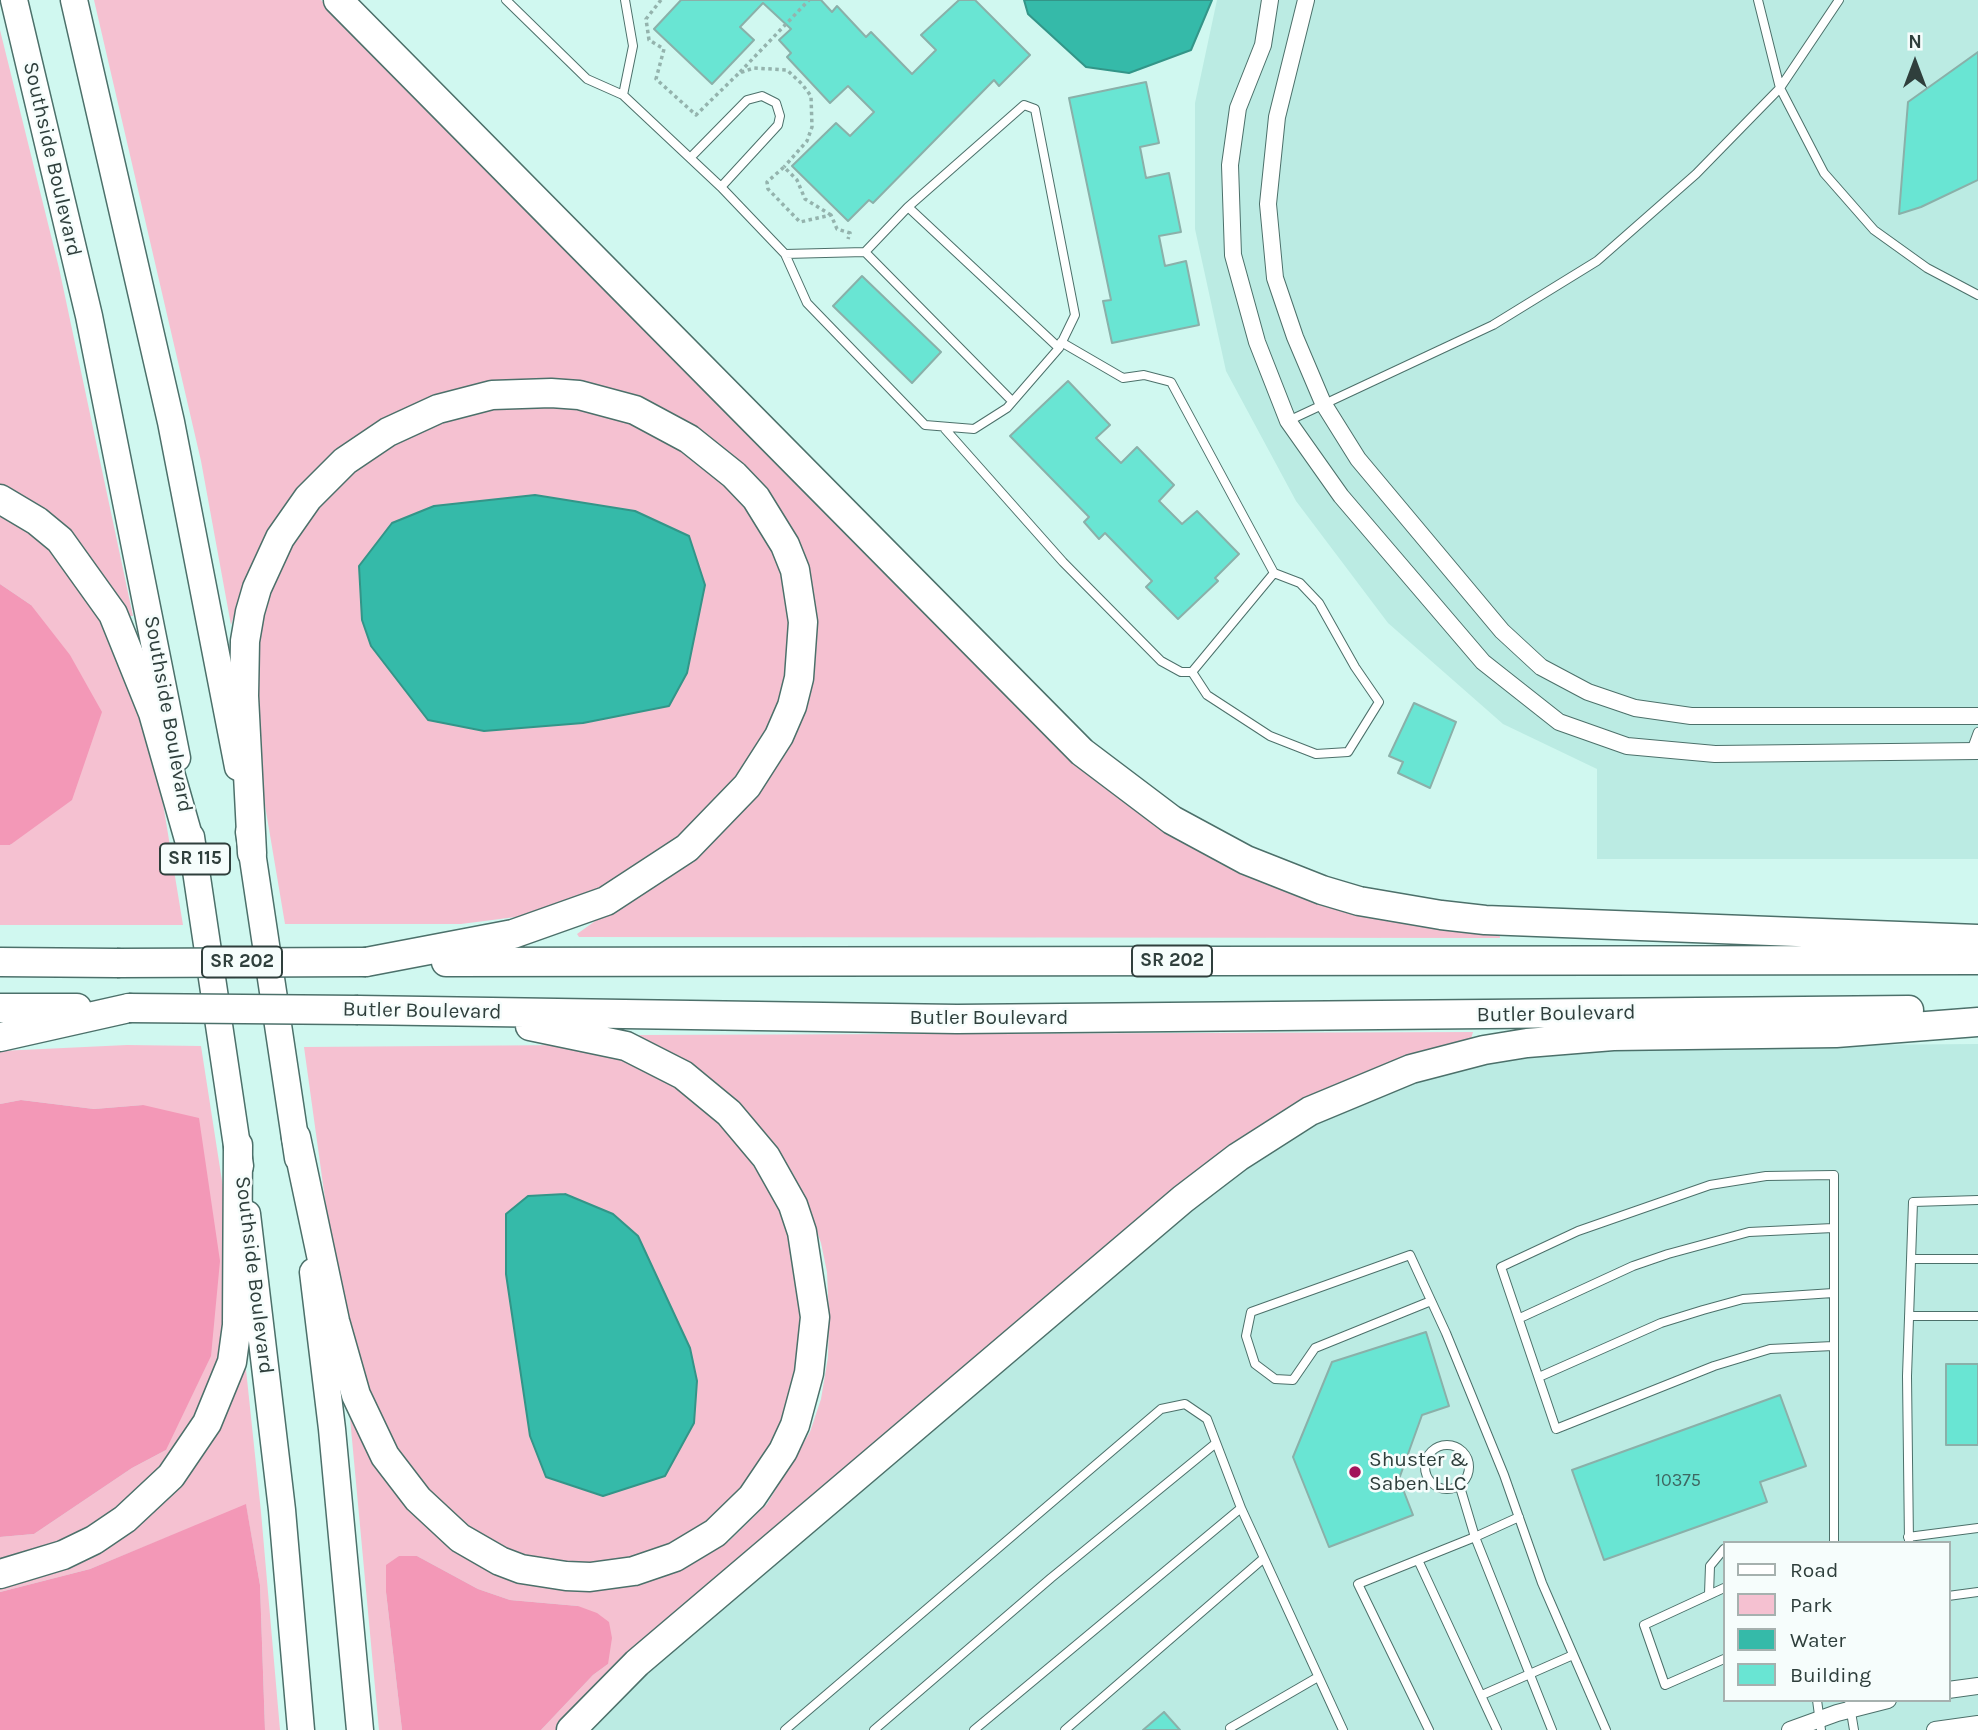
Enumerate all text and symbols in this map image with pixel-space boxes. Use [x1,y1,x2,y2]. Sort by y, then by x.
north arrow [1880,28,1950,98]
text: N [1908,31,1922,53]
street label: Southside Boulevard [17,59,87,259]
street label: Southside Boulevard [138,614,198,814]
road number: SR 115 [160,844,230,874]
road number: SR 202 [1132,945,1212,976]
road number: SR 202 [202,946,282,978]
street label: Butler Boulevard [342,997,502,1025]
street label: Butler Boulevard [1476,1000,1636,1028]
street label: Butler Boulevard [910,1005,1068,1031]
street label: Southside Boulevard [229,1175,279,1375]
place label: Shuster & Saben LLC [1369,1447,1469,1497]
marker: Shuster & Saben LLC [1347,1464,1363,1480]
house number: 10375 [1655,1470,1701,1492]
legend [1722,1541,1950,1702]
text: Road [1790,1558,1838,1582]
text: Park [1790,1593,1833,1617]
text: Water [1790,1628,1846,1652]
text: Building [1790,1663,1871,1687]

